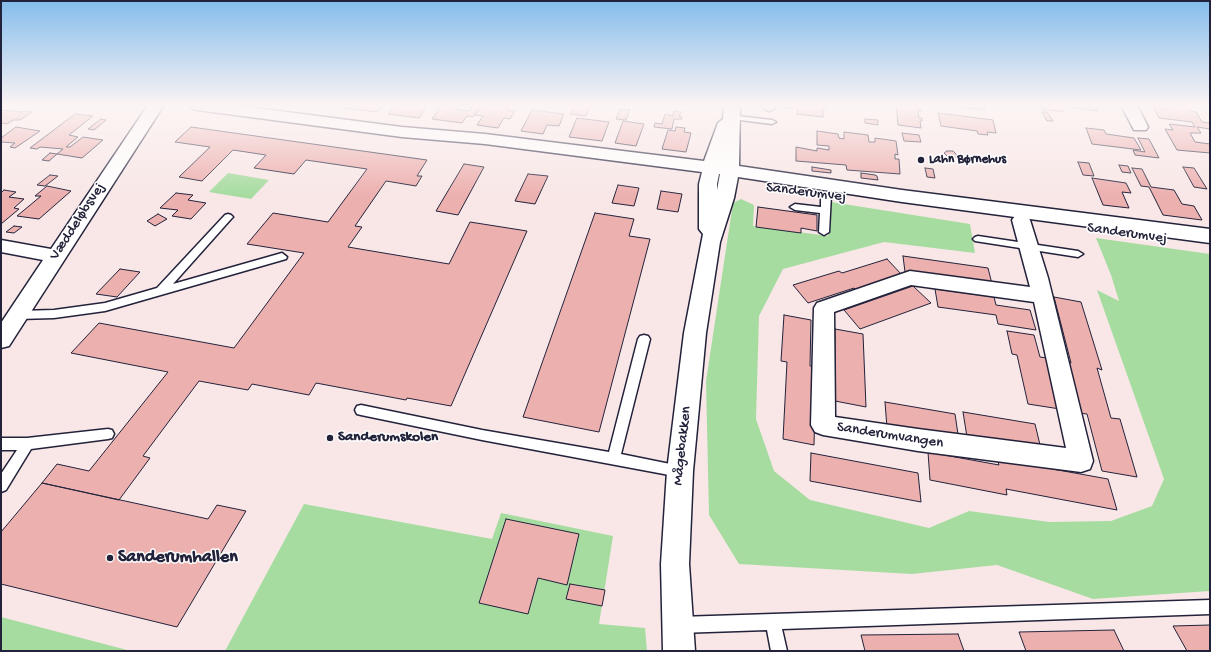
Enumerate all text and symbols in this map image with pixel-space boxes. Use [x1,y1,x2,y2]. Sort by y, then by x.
place label: Lahn Børnehus [929,152,1006,168]
marker: Lahn Børnehus [916,155,926,165]
street label: Sanderumvej [765,179,847,207]
street label: Væddeløbsvej [46,180,110,264]
street label: Sanderumvej [1086,219,1168,249]
street label: Mågebakken [670,406,696,486]
street label: Sanderumvangen [836,419,944,453]
place label: Sanderumskolen [338,429,438,447]
marker: Sanderumskolen [325,433,335,443]
place label: Sanderumhallen [118,547,238,569]
marker: Sanderumhallen [105,553,115,563]

